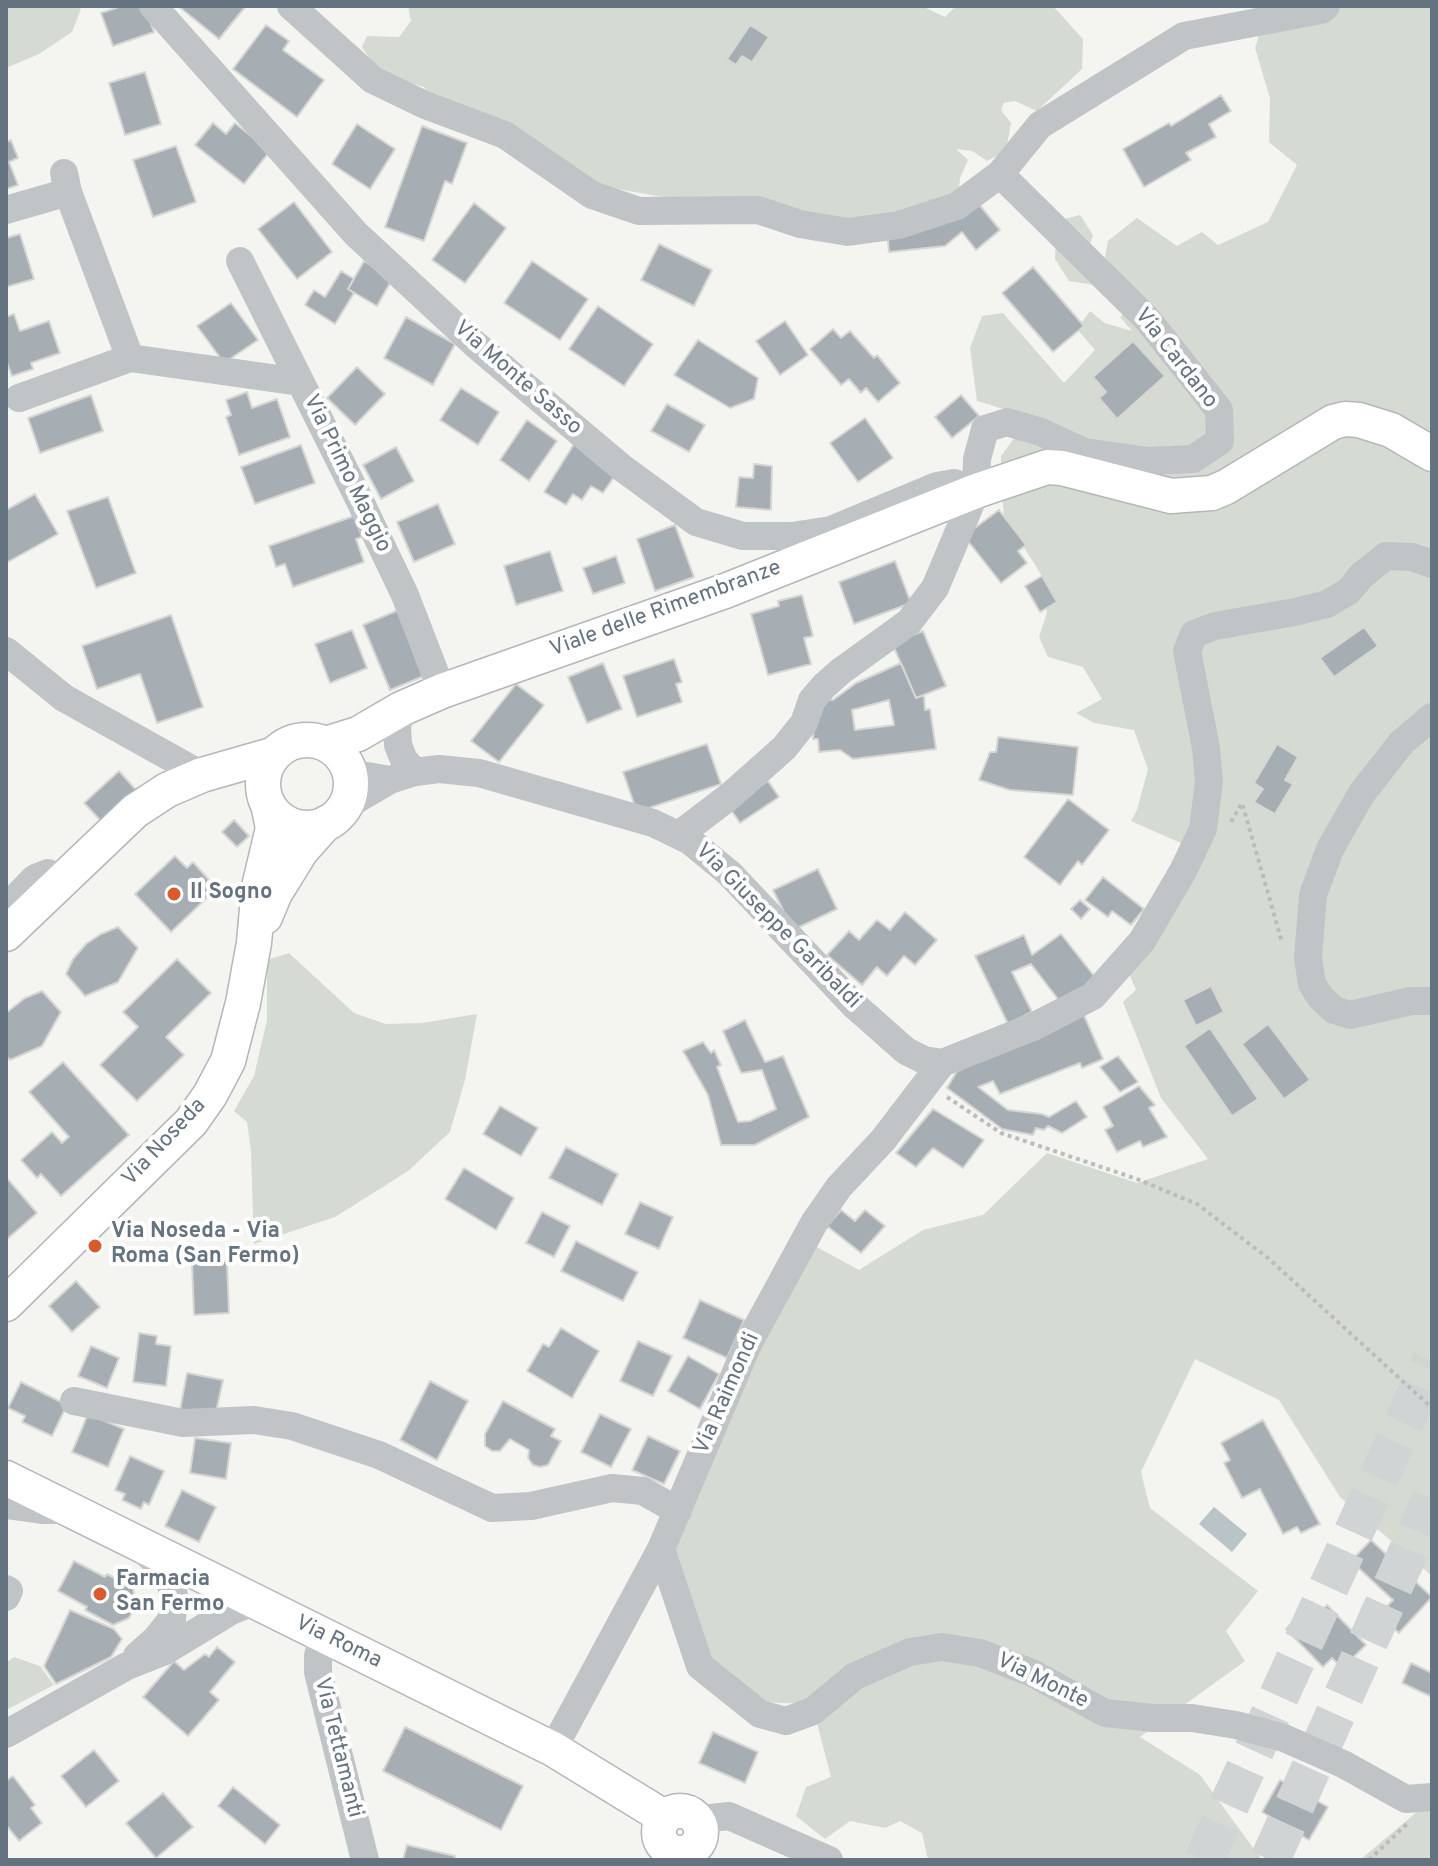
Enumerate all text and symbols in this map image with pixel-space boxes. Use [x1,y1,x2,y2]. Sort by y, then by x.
street label: Via Cardano [1128,304,1222,414]
street label: Via Monte Sasso [448,316,586,442]
street label: Via Primo Maggio [296,391,396,557]
street label: Viale delle Rimembranze [547,556,785,664]
street label: Via Giuseppe Garibaldi [689,839,865,1015]
place label: Il Sogno [190,881,272,907]
marker: Il Sogno [165,885,183,903]
street label: Via Noseda [118,1094,212,1192]
place label: Via Noseda - Via Roma (San Fermo) [111,1220,300,1272]
marker: Via Noseda - Via Roma (San Fermo) [86,1237,104,1255]
street label: Via Raimondi [689,1329,767,1459]
place label: Farmacia San Fermo [116,1568,224,1620]
marker: Farmacia San Fermo [91,1585,109,1603]
street label: Via Roma [290,1611,386,1675]
street label: Via Monte [992,1649,1092,1715]
street label: Via Tettamanti [307,1675,367,1821]

